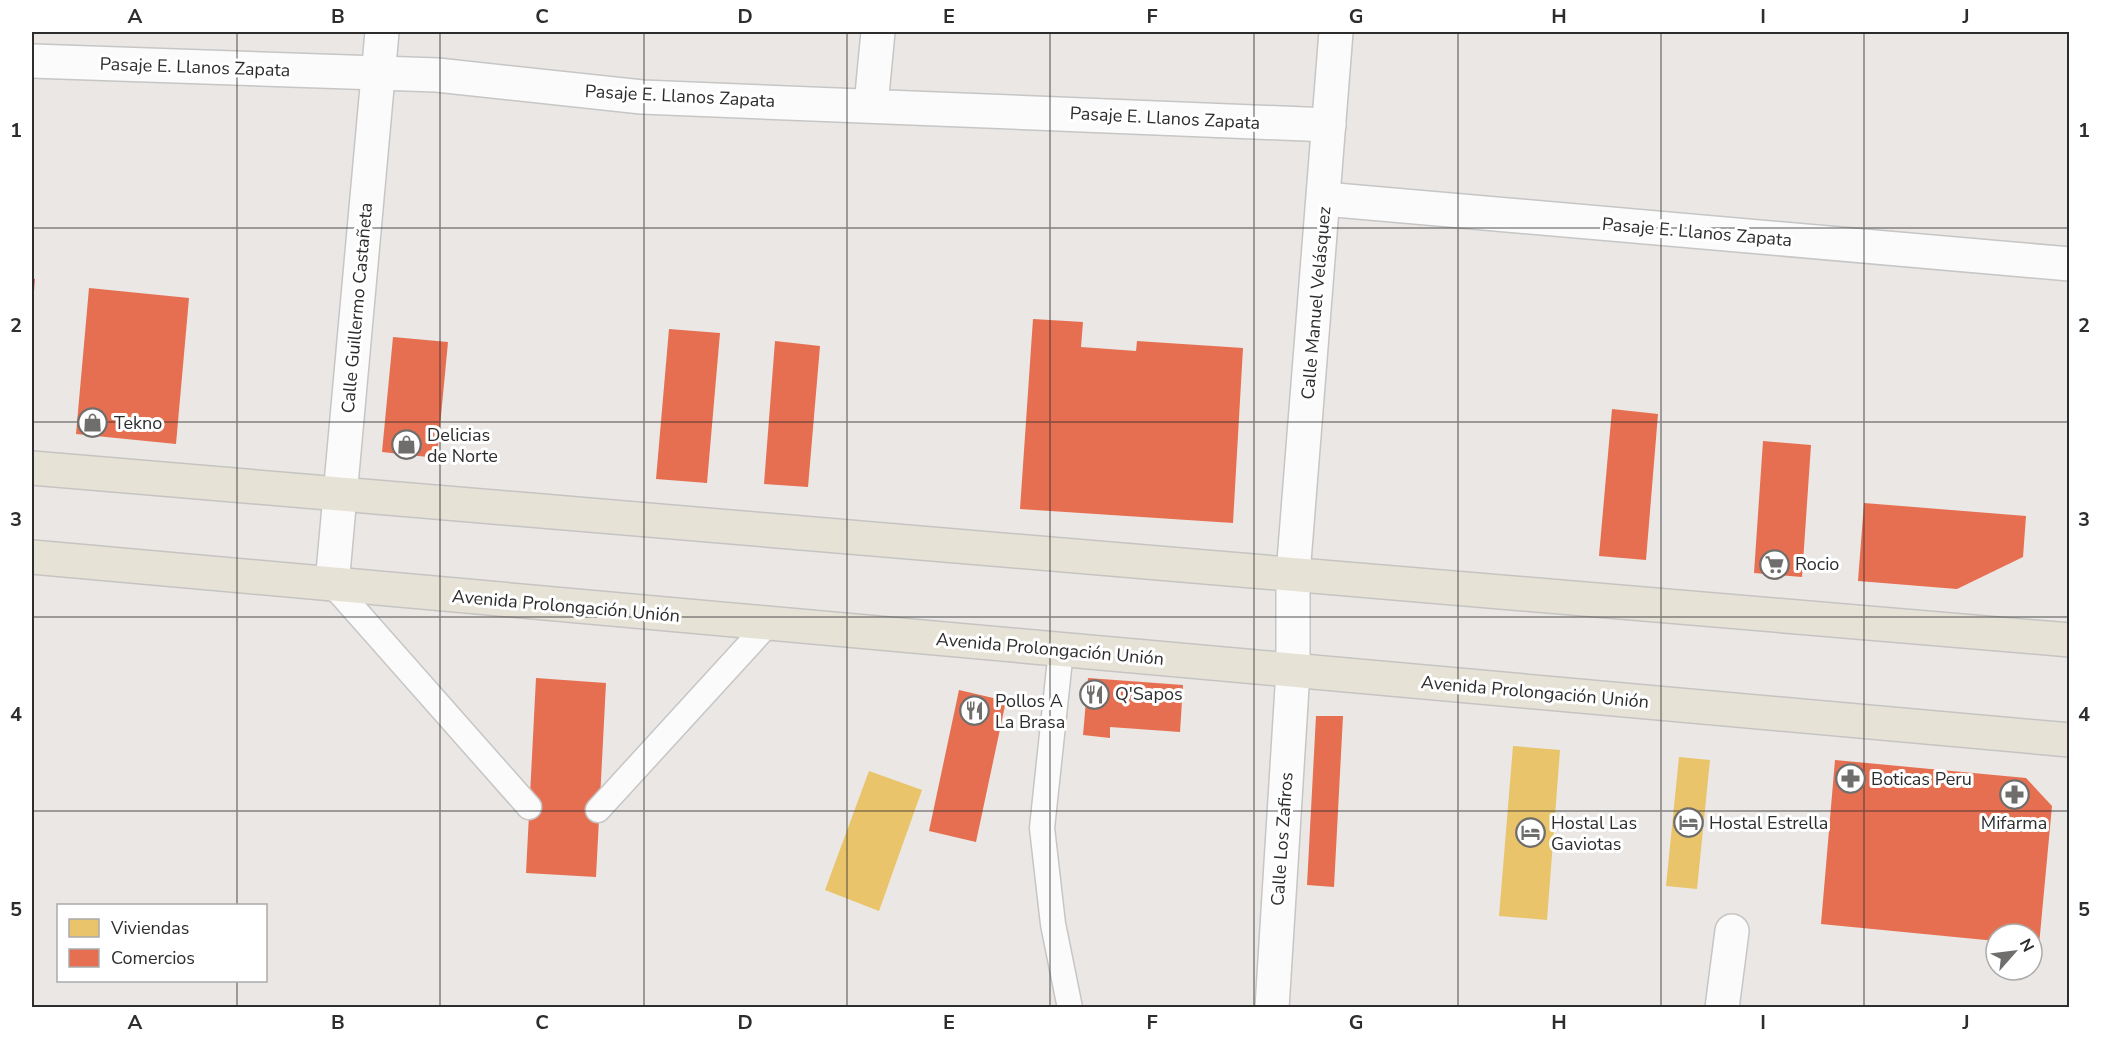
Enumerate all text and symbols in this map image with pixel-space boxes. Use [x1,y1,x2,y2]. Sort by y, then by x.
text: A [128,3,143,30]
text: B [331,3,345,30]
text: C [535,3,549,30]
text: D [737,3,753,30]
text: E [943,3,955,30]
text: F [1146,3,1158,30]
text: G [1349,3,1363,30]
text: H [1551,3,1567,30]
text: I [1760,3,1766,30]
text: J [1961,3,1970,30]
street label: Pasaje E. Llanos Zapata [99,52,291,82]
street label: Pasaje E. Llanos Zapata [584,79,776,113]
street label: Pasaje E. Llanos Zapata [1069,101,1261,135]
text: 1 [10,117,22,144]
text: 1 [2078,117,2090,144]
street label: Calle Guillermo Castañeta [336,202,378,414]
street label: Calle Manuel Velásquez [1296,205,1336,401]
street label: Pasaje E. Llanos Zapata [1601,212,1793,252]
text: 2 [10,312,22,339]
text: 2 [2078,312,2090,339]
shop icon: Tekno [77,407,109,439]
place label: Tekno [114,411,162,435]
place label: Delicias de Norte [427,423,498,468]
shop icon: Delicias de Norte [390,429,422,461]
text: 3 [10,506,22,533]
text: 3 [2078,506,2090,533]
supermarket icon: Rocio [1758,548,1790,580]
place label: Rocio [1795,552,1839,576]
street label: Avenida Prolongación Unión [451,584,681,628]
street label: Avenida Prolongación Unión [935,627,1165,671]
street label: Avenida Prolongación Unión [1420,670,1650,714]
restaurant icon: Q'Sapos [1078,678,1110,710]
place label: Q'Sapos [1115,682,1183,706]
place label: Pollos A La Brasa [995,689,1065,734]
restaurant icon: Pollos A La Brasa [958,695,990,727]
text: 4 [10,701,22,728]
text: 4 [2078,701,2090,728]
pharmacy icon: Boticas Peru [1834,763,1866,795]
place label: Boticas Peru [1871,767,1972,791]
street label: Calle Los Zafiros [1265,771,1299,907]
pharmacy icon: Mifarma [1998,778,2030,810]
hotel icon: Hostal Estrella [1672,807,1704,839]
place label: Hostal Las Gaviotas [1551,811,1637,856]
place label: Hostal Estrella [1709,811,1828,835]
place label: Mifarma [1981,811,2047,835]
hotel icon: Hostal Las Gaviotas [1514,817,1546,849]
text: 5 [10,896,22,923]
text: 5 [2078,896,2090,923]
legend [57,904,267,982]
text: Viviendas [110,916,190,940]
north arrow [1984,922,2044,982]
text: N [2014,935,2039,956]
text: Comercios [111,946,195,970]
text: A [128,1009,143,1036]
text: B [331,1009,345,1036]
text: C [535,1009,549,1036]
text: D [737,1009,753,1036]
text: E [943,1009,955,1036]
text: F [1146,1009,1158,1036]
text: G [1349,1009,1363,1036]
text: H [1551,1009,1567,1036]
text: I [1760,1009,1766,1036]
text: J [1961,1009,1970,1036]

